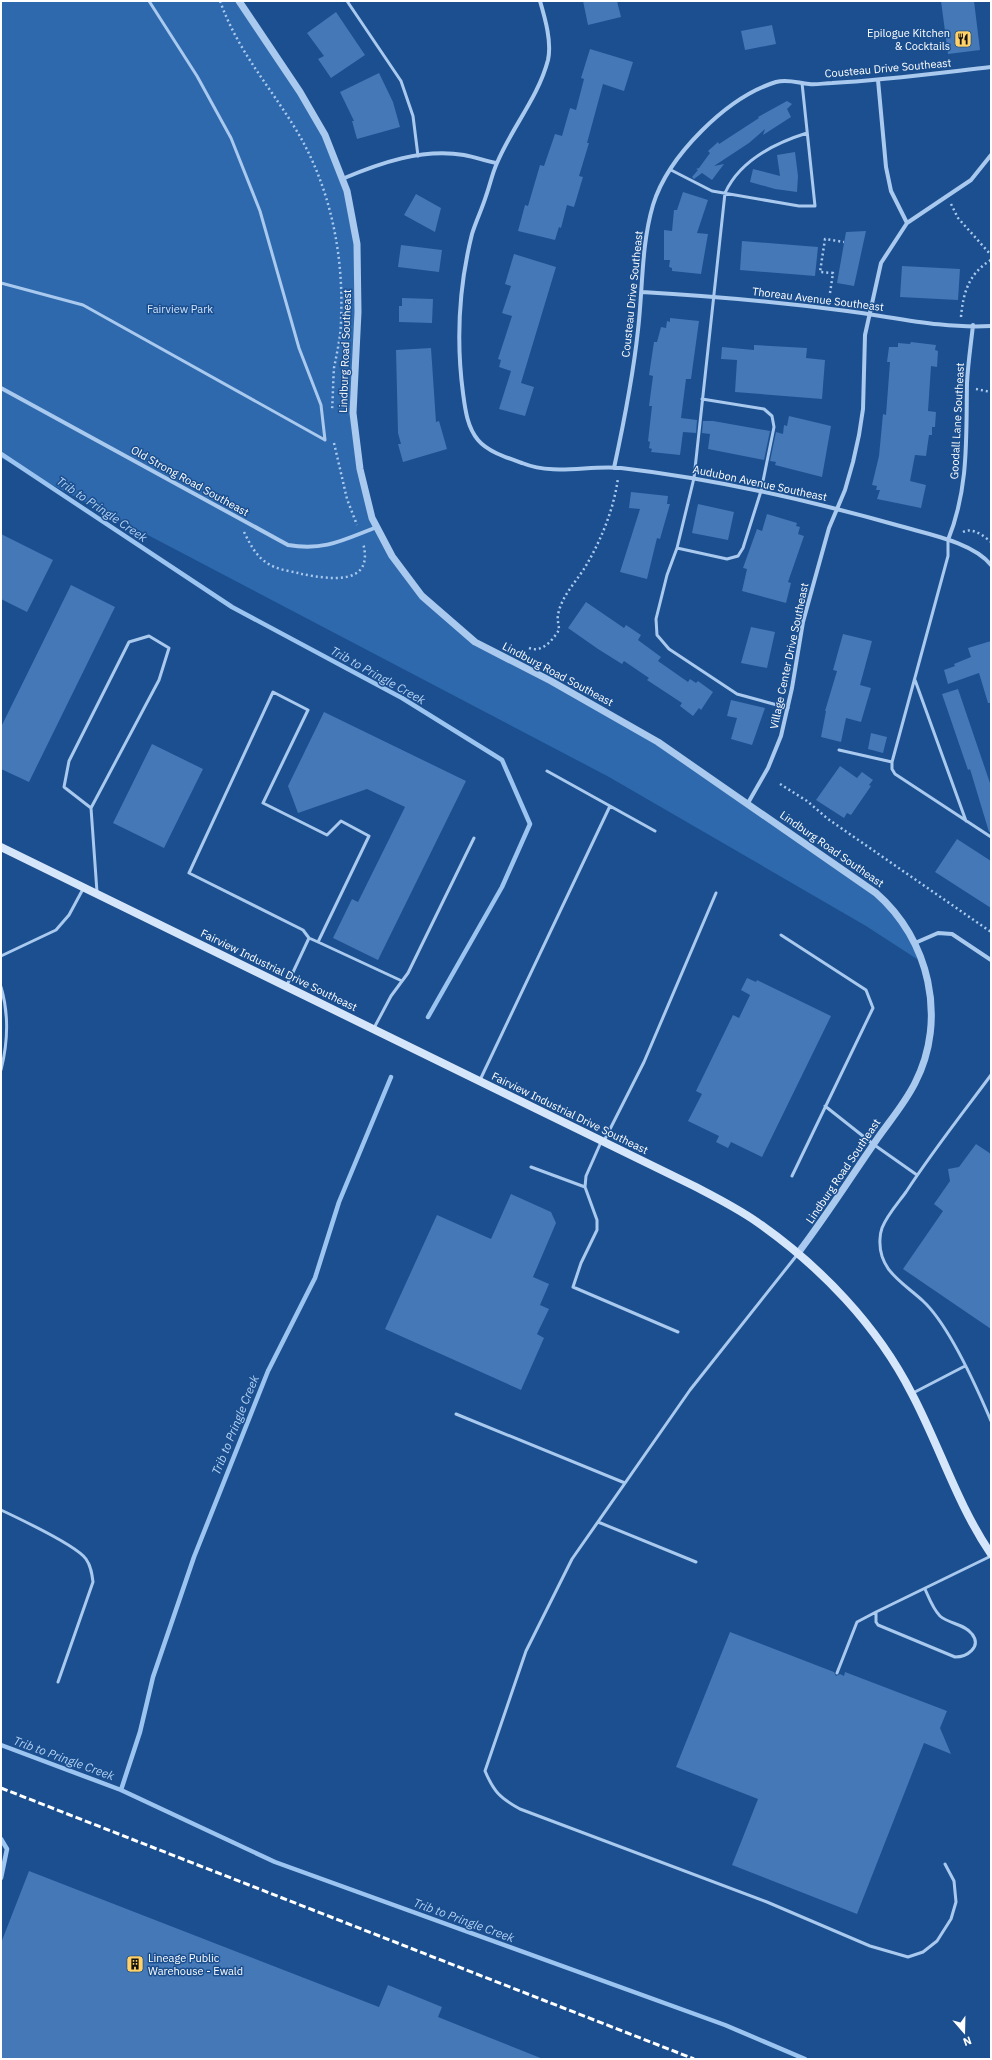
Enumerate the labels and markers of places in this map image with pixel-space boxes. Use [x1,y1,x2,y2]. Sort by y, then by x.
place label: Epilogue Kitchen & Cocktails [867,26,950,53]
restaurant icon: Epilogue Kitchen & Cocktails [953,29,973,49]
place label: Lineage Public Warehouse - Ewald [148,1951,243,1978]
building icon: Lineage Public Warehouse - Ewald [125,1954,145,1974]

